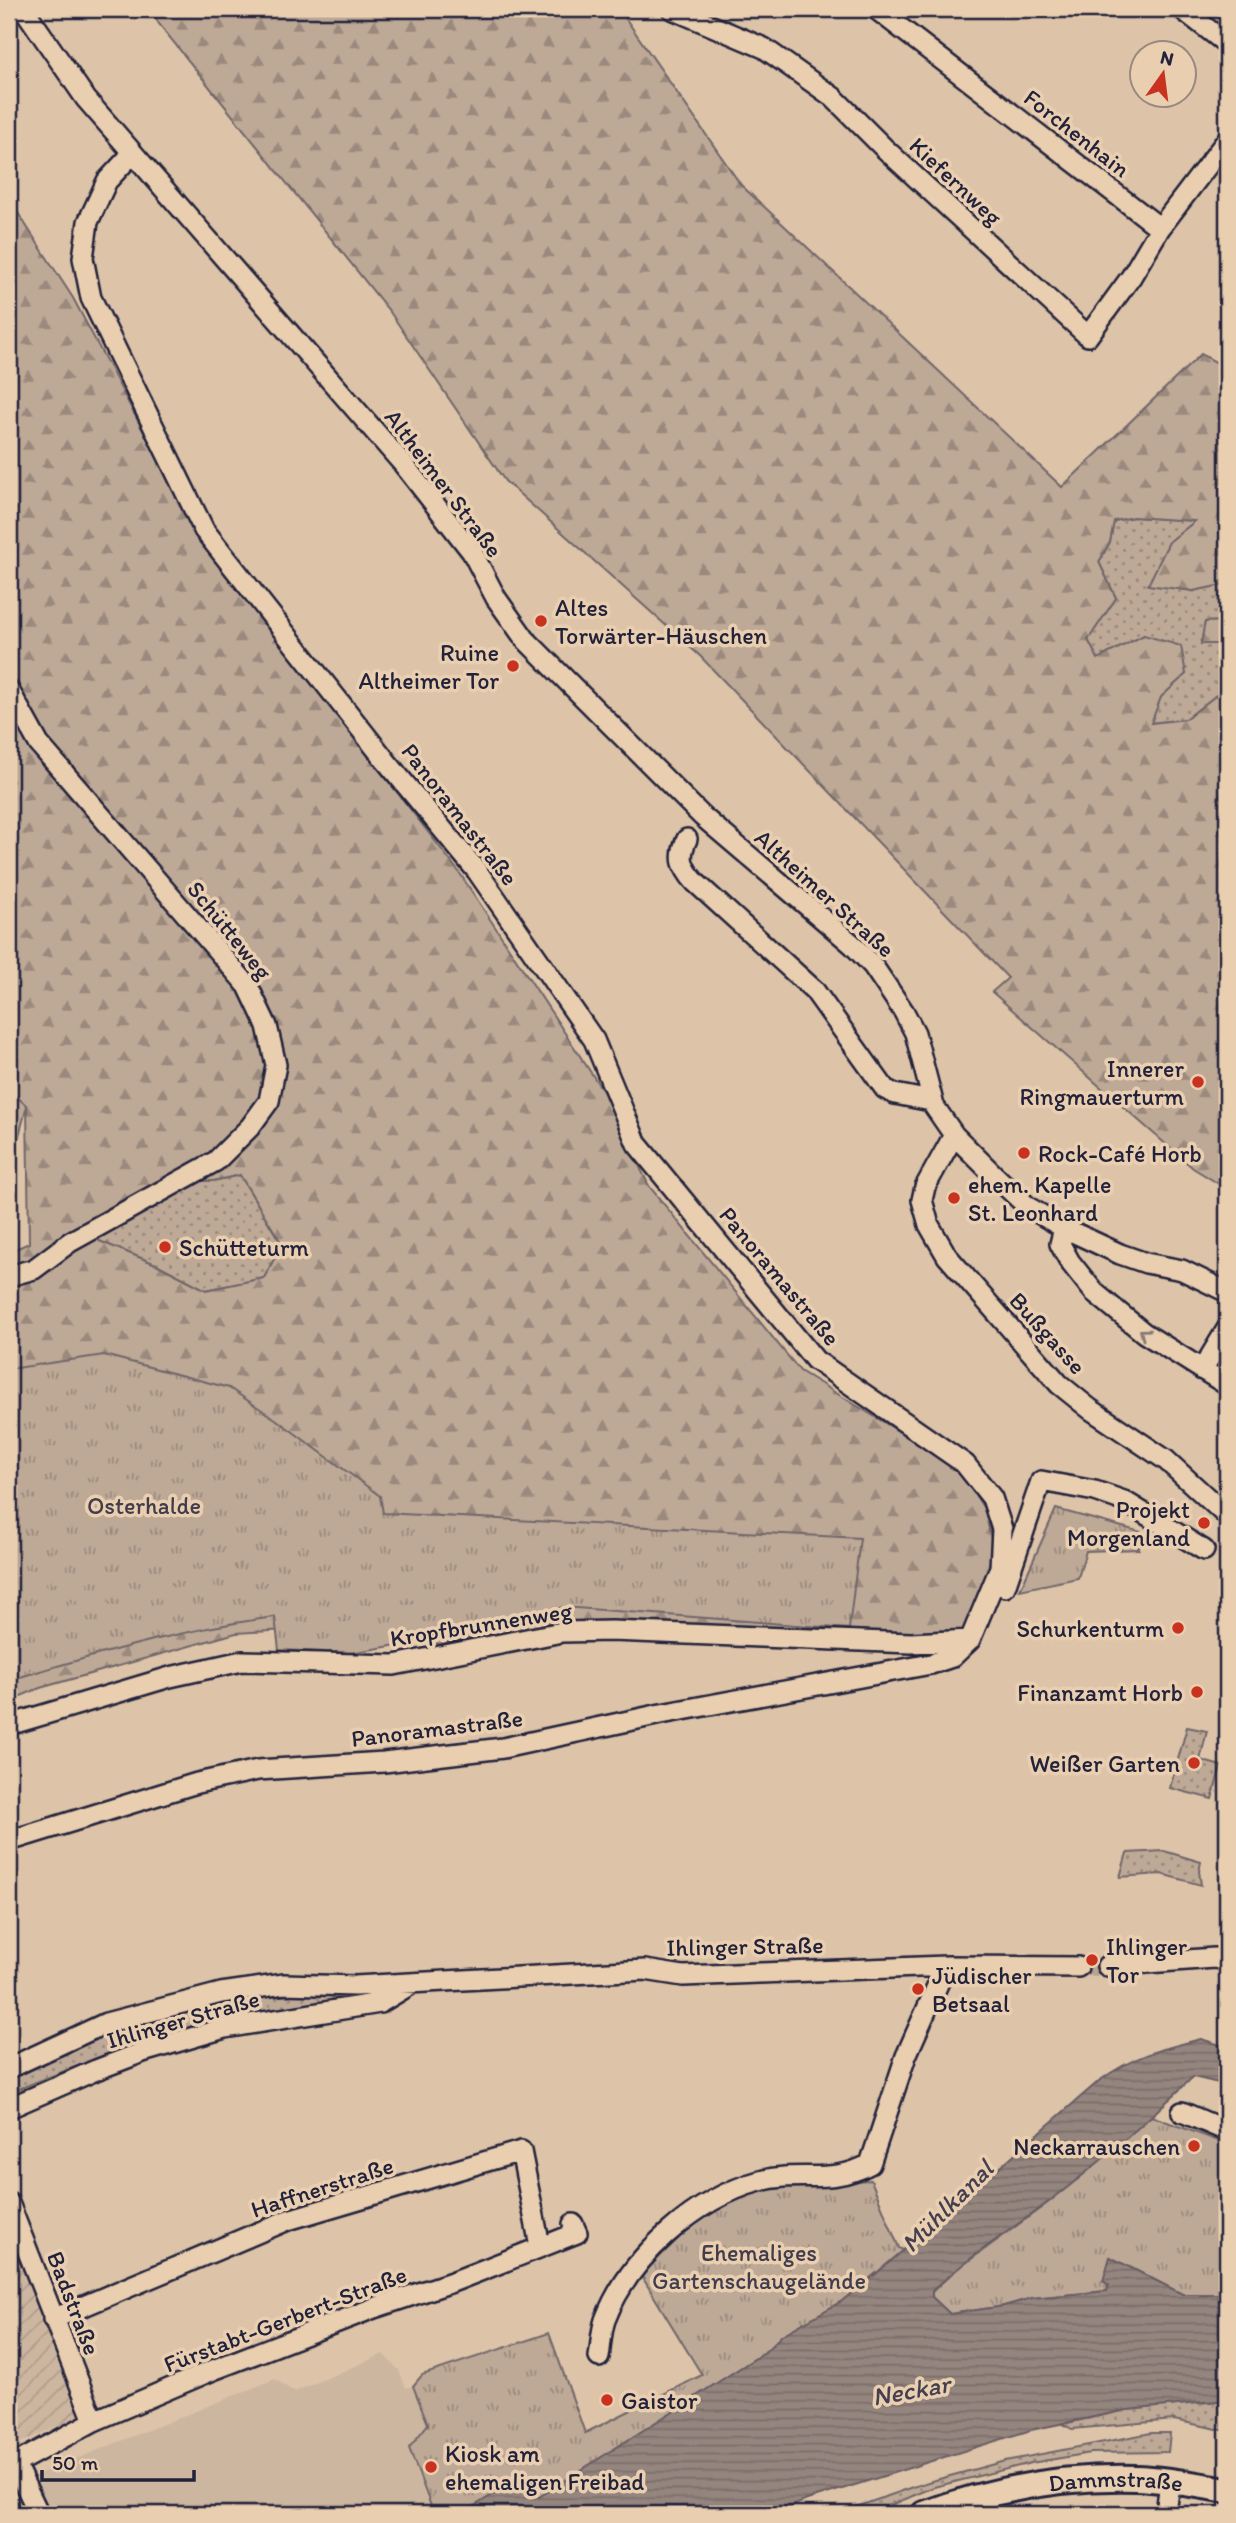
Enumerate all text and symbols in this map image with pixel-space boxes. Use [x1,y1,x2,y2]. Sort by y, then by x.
north arrow [1128,38,1198,108]
text: N [1158,45,1176,71]
street label: Forchenhain [1018,83,1136,184]
street label: Kiefernweg [904,131,1009,232]
street label: Altheimer Straße [379,403,509,563]
place label: Altes Torwärter-Häuschen [555,593,768,650]
marker: Altes Torwärter-Häuschen [533,613,549,629]
place label: Ruine Altheimer Tor [358,638,499,695]
marker: Ruine Altheimer Tor [505,658,521,674]
street label: Panoramastraße [395,737,525,891]
street label: Altheimer Straße [749,823,901,963]
street label: Schütteweg [181,875,279,986]
place label: Innerer Ringmauerturm [1019,1054,1184,1111]
marker: Innerer Ringmauerturm [1190,1074,1206,1090]
place label: Rock-Café Horb [1038,1139,1202,1168]
marker: Rock-Café Horb [1016,1145,1032,1161]
place label: ehem. Kapelle St. Leonhard [968,1170,1111,1227]
marker: ehem. Kapelle St. Leonhard [946,1190,962,1206]
street label: Panoramastraße [713,1201,847,1351]
place label: Schütteturm [179,1233,309,1262]
marker: Schütteturm [157,1239,173,1255]
street label: Bußgasse [1004,1286,1092,1380]
one-way arrow [1140,1329,1152,1341]
park label: Osterhalde [87,1491,201,1520]
place label: Projekt Morgenland [1067,1495,1190,1552]
marker: Projekt Morgenland [1196,1515,1212,1531]
street label: Kropfbrunnenweg [388,1595,575,1653]
place label: Schurkenturm [1016,1614,1164,1643]
marker: Schurkenturm [1170,1620,1186,1636]
place label: Finanzamt Horb [1017,1678,1183,1707]
marker: Finanzamt Horb [1189,1684,1205,1700]
street label: Panoramastraße [350,1703,524,1753]
place label: Weißer Garten [1029,1749,1180,1778]
marker: Weißer Garten [1186,1755,1202,1771]
street label: Ihlinger Straße [666,1930,824,1962]
place label: Ihlinger Tor [1106,1932,1187,1989]
marker: Ihlinger Tor [1084,1952,1100,1968]
place label: Jüdischer Betsaal [932,1961,1032,2018]
marker: Jüdischer Betsaal [910,1981,926,1997]
street label: Ihlinger Straße [103,1983,263,2055]
place label: Neckarrauschen [1013,2132,1180,2161]
marker: Neckarrauschen [1186,2138,1202,2154]
street label: Haffnerstraße [247,2150,397,2224]
water label: Mühlkanal [894,2152,1001,2259]
park label: Ehemaliges Gartenschaugelände [652,2238,866,2295]
street label: Badstraße [41,2247,107,2359]
street label: Fürstabt-Gerbert-Straße [160,2259,410,2379]
water label: Neckar [870,2367,955,2413]
place label: Gaistor [621,2386,698,2415]
marker: Gaistor [599,2392,615,2408]
scale bar [42,2439,194,2483]
place label: Kiosk am ehemaligen Freibad [445,2439,644,2496]
text: 50 m [52,2450,99,2475]
marker: Kiosk am ehemaligen Freibad [423,2459,439,2475]
street label: Dammstraße [1047,2463,1185,2497]

